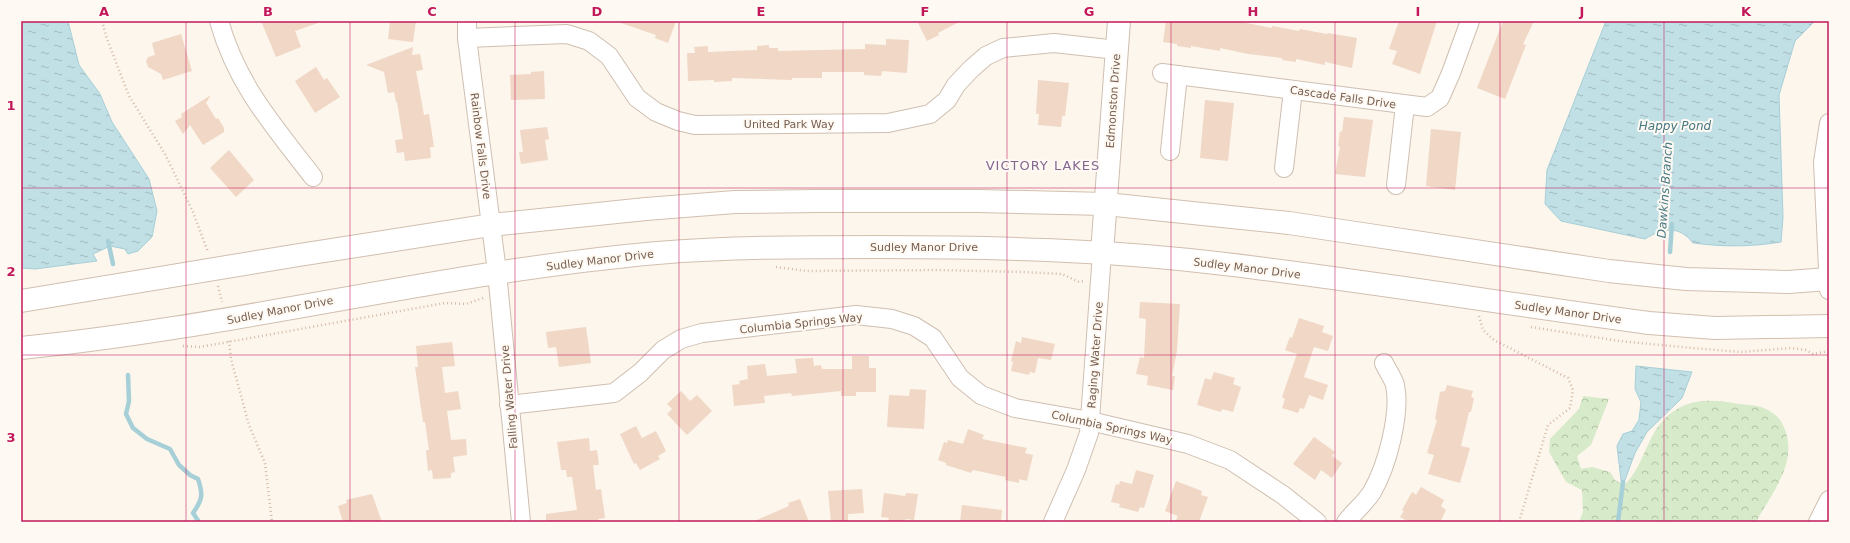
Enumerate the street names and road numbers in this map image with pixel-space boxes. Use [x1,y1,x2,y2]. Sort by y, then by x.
street label: Edmonston Drive [1104,53,1123,149]
street label: Cascade Falls Drive [1289,84,1397,111]
street label: Rainbow Falls Drive [468,92,494,200]
street label: United Park Way [744,118,835,131]
street label: Sudley Manor Drive [870,241,978,254]
street label: Sudley Manor Drive [546,247,655,274]
street label: Sudley Manor Drive [1193,255,1302,282]
street label: Sudley Manor Drive [226,294,335,327]
street label: Sudley Manor Drive [1514,299,1623,326]
street label: Raging Water Drive [1085,301,1106,409]
street label: Columbia Springs Way [739,311,864,336]
street label: Falling Water Drive [498,344,521,449]
street label: Columbia Springs Way [1050,408,1174,447]

